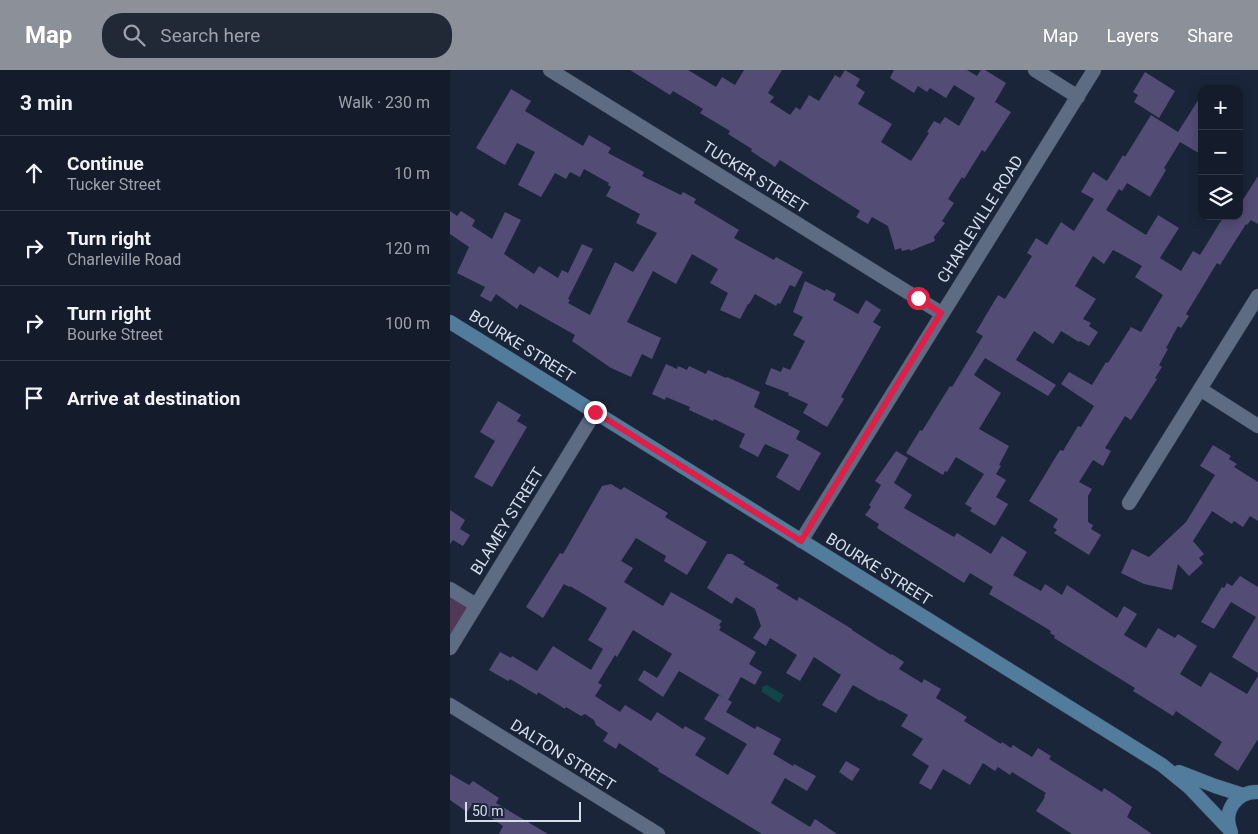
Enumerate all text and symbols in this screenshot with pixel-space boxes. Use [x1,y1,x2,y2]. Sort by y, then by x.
search box [102,13,452,58]
text: Map [25,21,72,49]
icon: search [120,21,148,49]
text: Search here [160,24,260,47]
text: Map [1043,25,1078,46]
text: Layers [1106,25,1159,46]
text: Share [1187,25,1233,46]
map controls [1198,85,1243,220]
button: + [1198,85,1243,130]
text: 3 min [20,91,73,115]
text: Walk · 230 m [338,93,430,112]
button: − [1198,130,1243,175]
street label: TUCKER STREET [699,137,811,217]
text: Continue [67,152,144,175]
street label: CHARLEVILLE ROAD [933,152,1027,286]
icon: ahead [20,159,48,187]
text: 10 m [394,164,430,183]
text: Tucker Street [67,175,161,194]
button: layers [1198,175,1243,220]
text: Turn right [67,227,151,250]
icon: right [20,234,48,262]
text: 120 m [385,239,430,258]
text: Charleville Road [67,250,181,269]
route start [907,287,930,310]
text: Turn right [67,302,151,325]
street label: BOURKE STREET [466,306,579,386]
icon: right [20,309,48,337]
text: 100 m [385,314,430,333]
text: Bourke Street [67,325,163,344]
icon: arrive [20,384,48,412]
text: Arrive at destination [67,387,240,410]
route end [584,401,607,424]
street label: BLAMEY STREET [466,464,548,578]
street label: BOURKE STREET [823,529,936,609]
street label: DALTON STREET [507,715,619,795]
scale bar [465,799,581,822]
text: 50 m [472,803,504,819]

